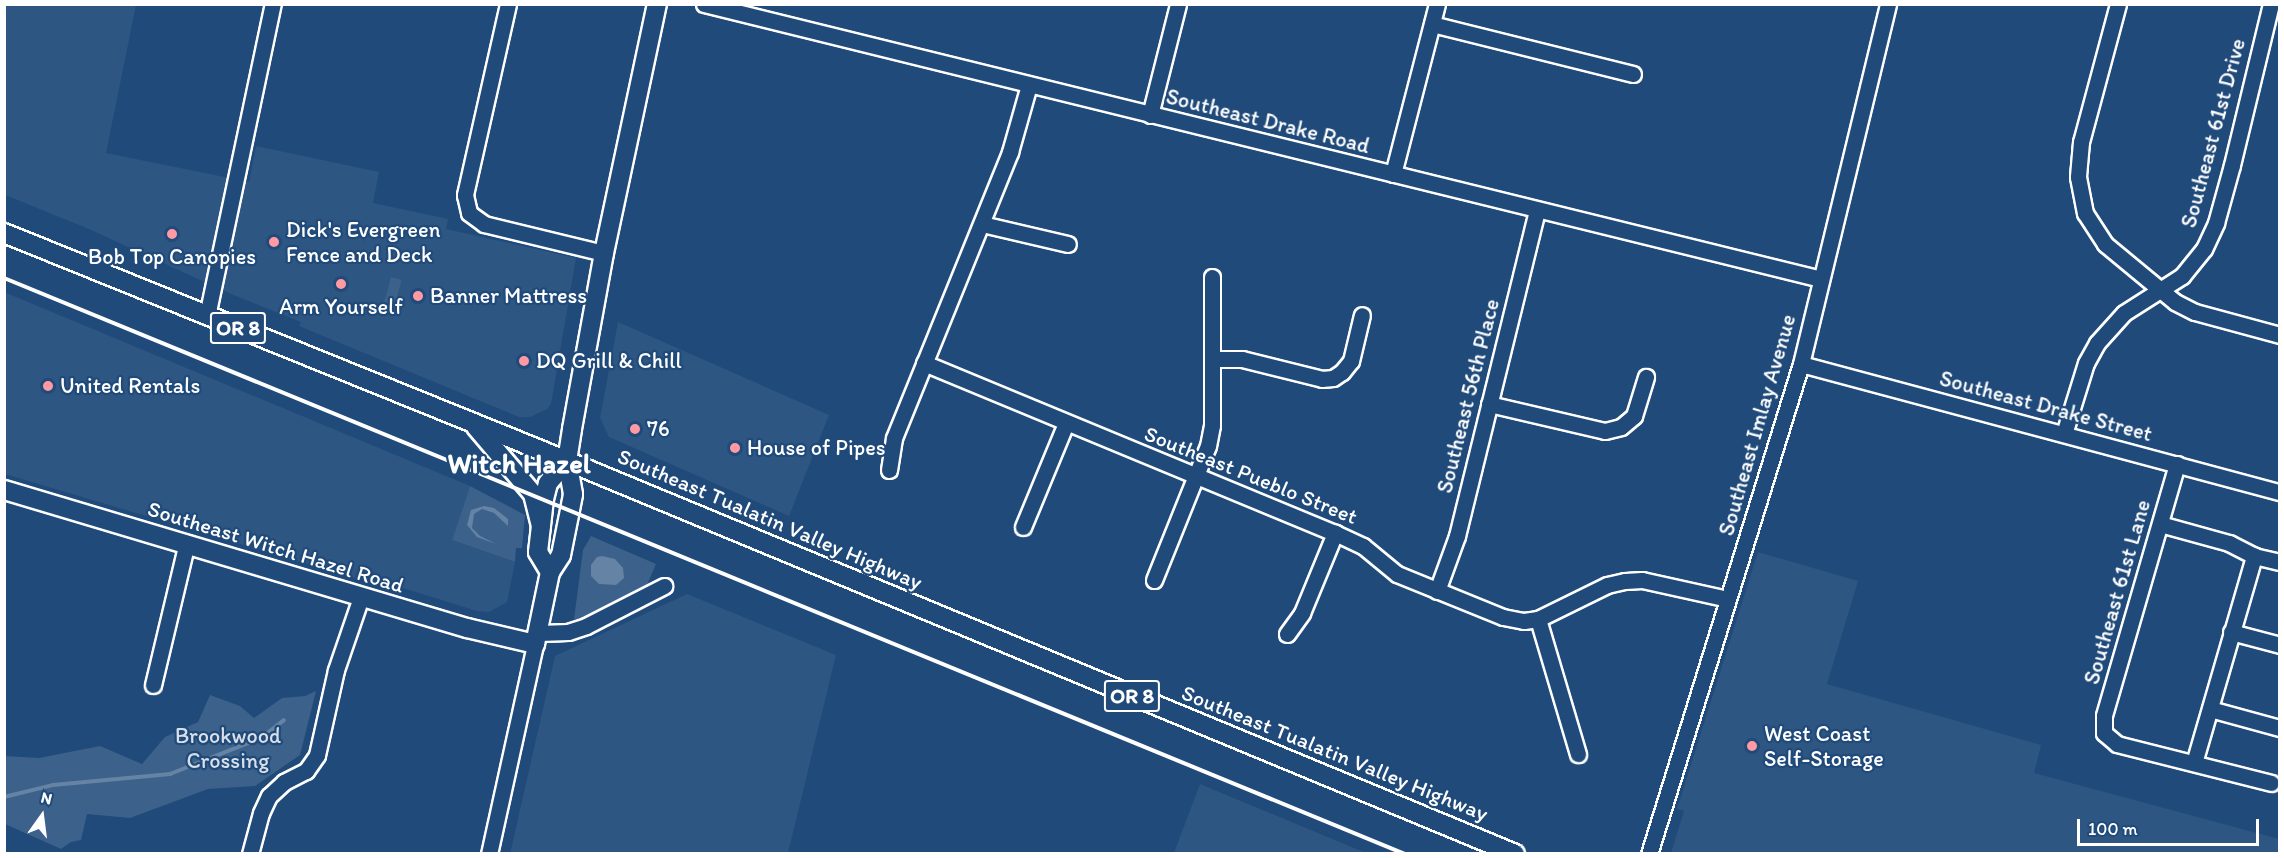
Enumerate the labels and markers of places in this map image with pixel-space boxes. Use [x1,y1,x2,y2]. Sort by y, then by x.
place label: Dick's Evergreen Fence and Deck [286,216,440,268]
marker: Bob Top Canopies [165,227,179,241]
marker: Dick's Evergreen Fence and Deck [267,235,281,249]
place label: Bob Top Canopies [89,244,255,270]
marker: Arm Yourself [334,277,348,291]
place label: Banner Mattress [430,283,587,309]
marker: Banner Mattress [411,289,425,303]
place label: Arm Yourself [279,294,403,320]
place label: DQ Grill & Chill [536,348,682,374]
marker: DQ Grill & Chill [517,354,531,368]
place label: United Rentals [60,373,199,399]
marker: United Rentals [41,379,55,393]
place label: 76 [647,416,670,442]
marker: 76 [628,422,642,436]
place label: House of Pipes [747,435,885,461]
marker: House of Pipes [728,441,742,455]
place label: West Coast Self-Storage [1764,720,1884,772]
marker: West Coast Self-Storage [1745,739,1759,753]

